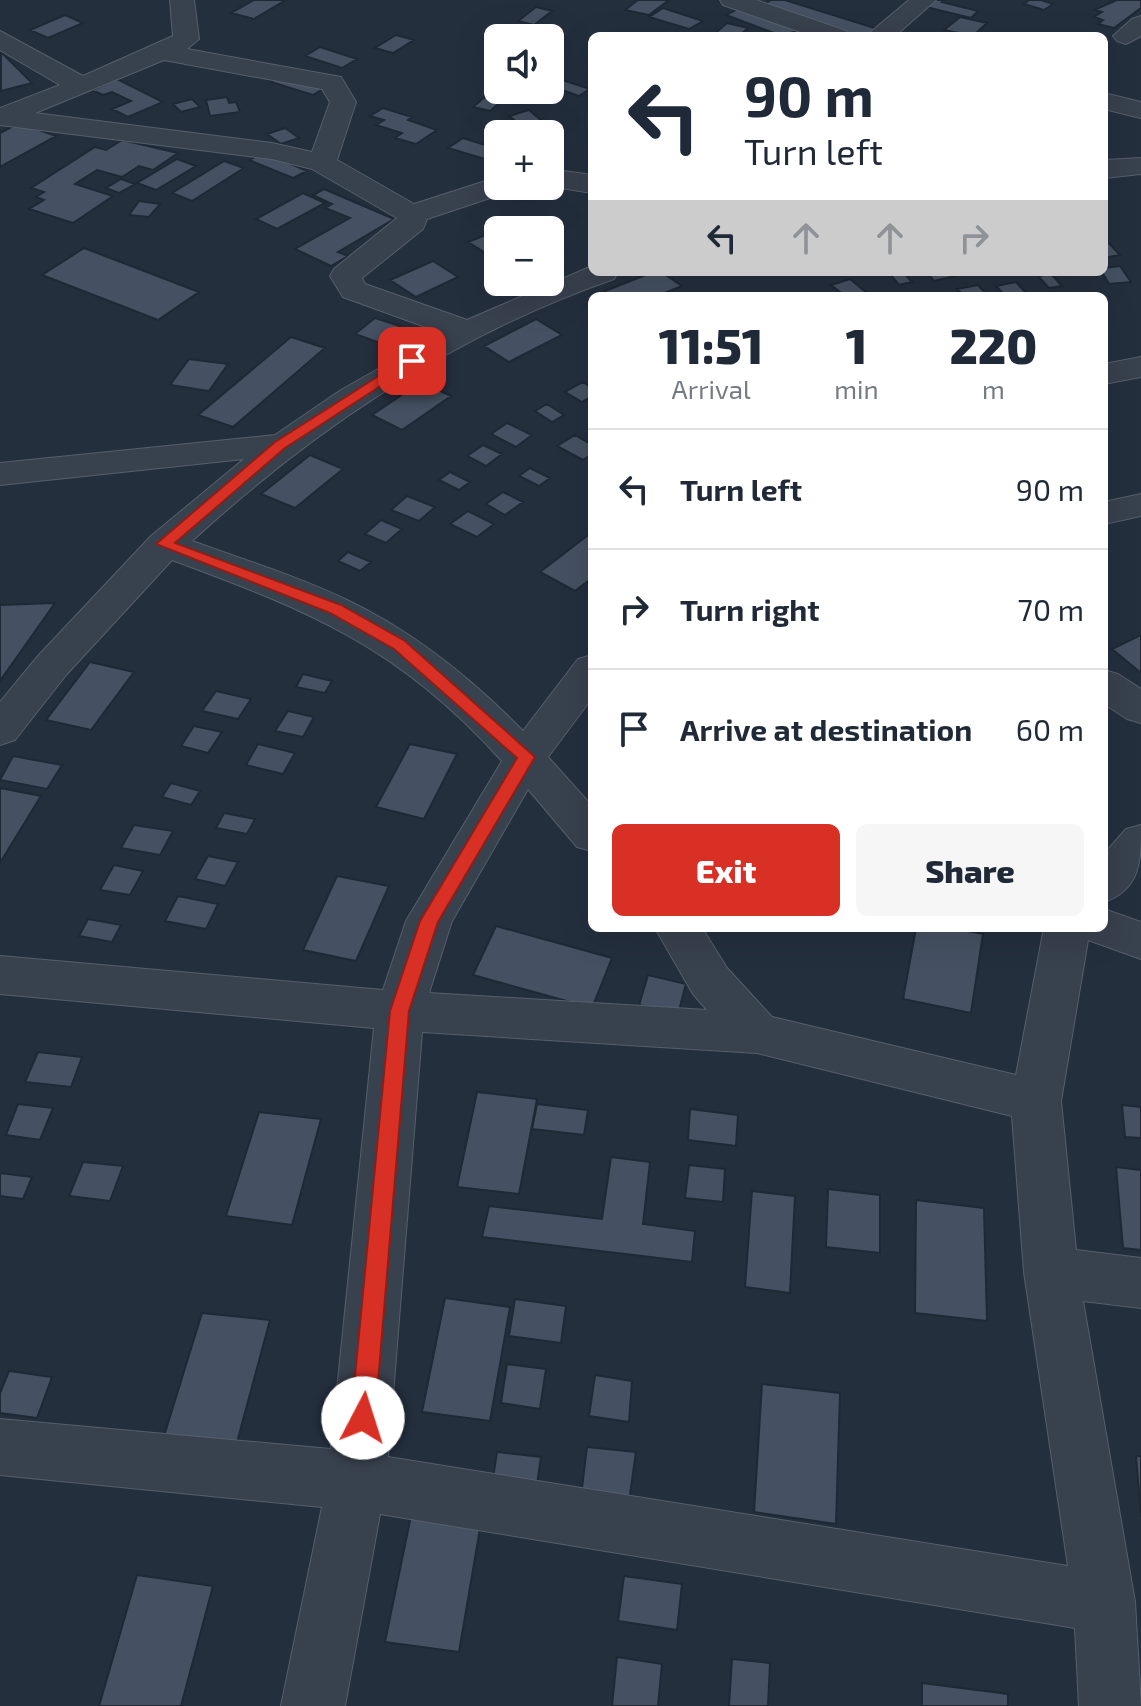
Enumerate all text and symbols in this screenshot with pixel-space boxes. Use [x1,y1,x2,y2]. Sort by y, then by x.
map controls [484,24,564,296]
button: sound [484,24,564,104]
text: 90 m [744,61,874,128]
icon: left [612,64,716,168]
button: + [484,120,564,200]
text: Turn left [744,129,883,172]
button: − [484,216,564,296]
icon: left [700,216,744,260]
icon: ahead [784,216,828,260]
icon: ahead [868,216,912,260]
icon: right [952,216,996,260]
text: 11:51 [659,316,764,374]
text: 1 [846,316,867,374]
text: 220 [949,316,1037,374]
pin [378,327,446,395]
icon: arrive [390,339,434,383]
text: Arrival [672,373,751,404]
text: min [834,373,879,404]
text: m [982,373,1005,404]
icon: left [612,467,656,511]
text: Turn left [680,471,802,507]
text: 90 m [1016,471,1084,507]
icon: right [612,587,656,631]
text: Turn right [680,591,820,627]
text: 70 m [1018,591,1084,627]
icon: arrive [612,707,656,751]
text: Arrive at destination [680,711,972,747]
text: 60 m [1016,711,1084,747]
button: Exit [612,824,840,916]
button: Share [856,824,1084,916]
position arrow [321,1376,405,1460]

